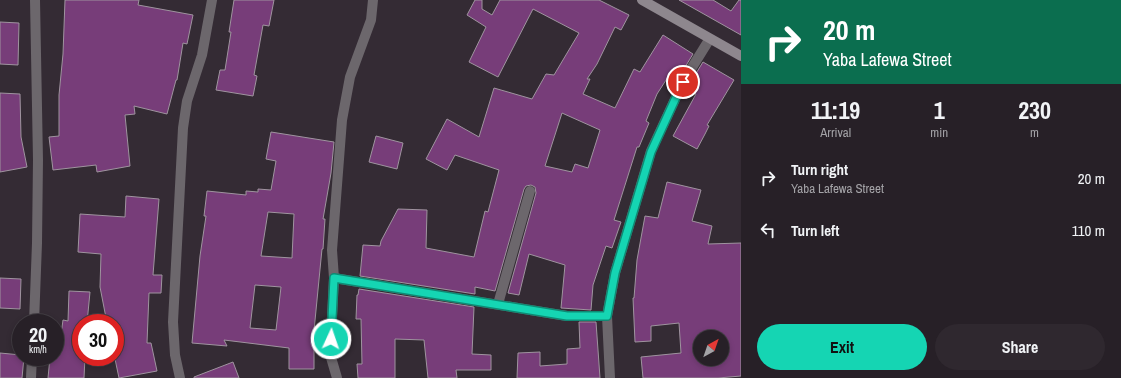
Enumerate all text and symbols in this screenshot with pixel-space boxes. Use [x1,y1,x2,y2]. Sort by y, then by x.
text: 20 m [823,11,875,49]
icon: right [757,16,809,68]
text: Yaba Lafewa Street [823,47,952,72]
pin [666,65,700,99]
icon: arrive [672,71,694,93]
text: 11:19 [811,94,860,126]
text: 1 [934,94,945,126]
text: 230 [1018,94,1051,126]
text: Arrival [820,124,851,141]
text: min [930,124,948,141]
text: m [1030,124,1039,141]
text: Turn right [791,159,848,180]
icon: right [757,167,779,189]
text: 20 m [1078,168,1105,189]
text: Yaba Lafewa Street [791,180,884,197]
icon: left [757,219,779,241]
text: Turn left [791,220,839,241]
text: 110 m [1072,220,1105,241]
speed limit sign: 30 [72,314,124,366]
position arrow [310,318,352,360]
text: 20 [29,321,47,348]
button: Exit [757,324,927,370]
button: Share [935,324,1105,370]
north arrow [693,330,729,366]
map controls [693,330,729,366]
text: km/h [29,343,47,356]

